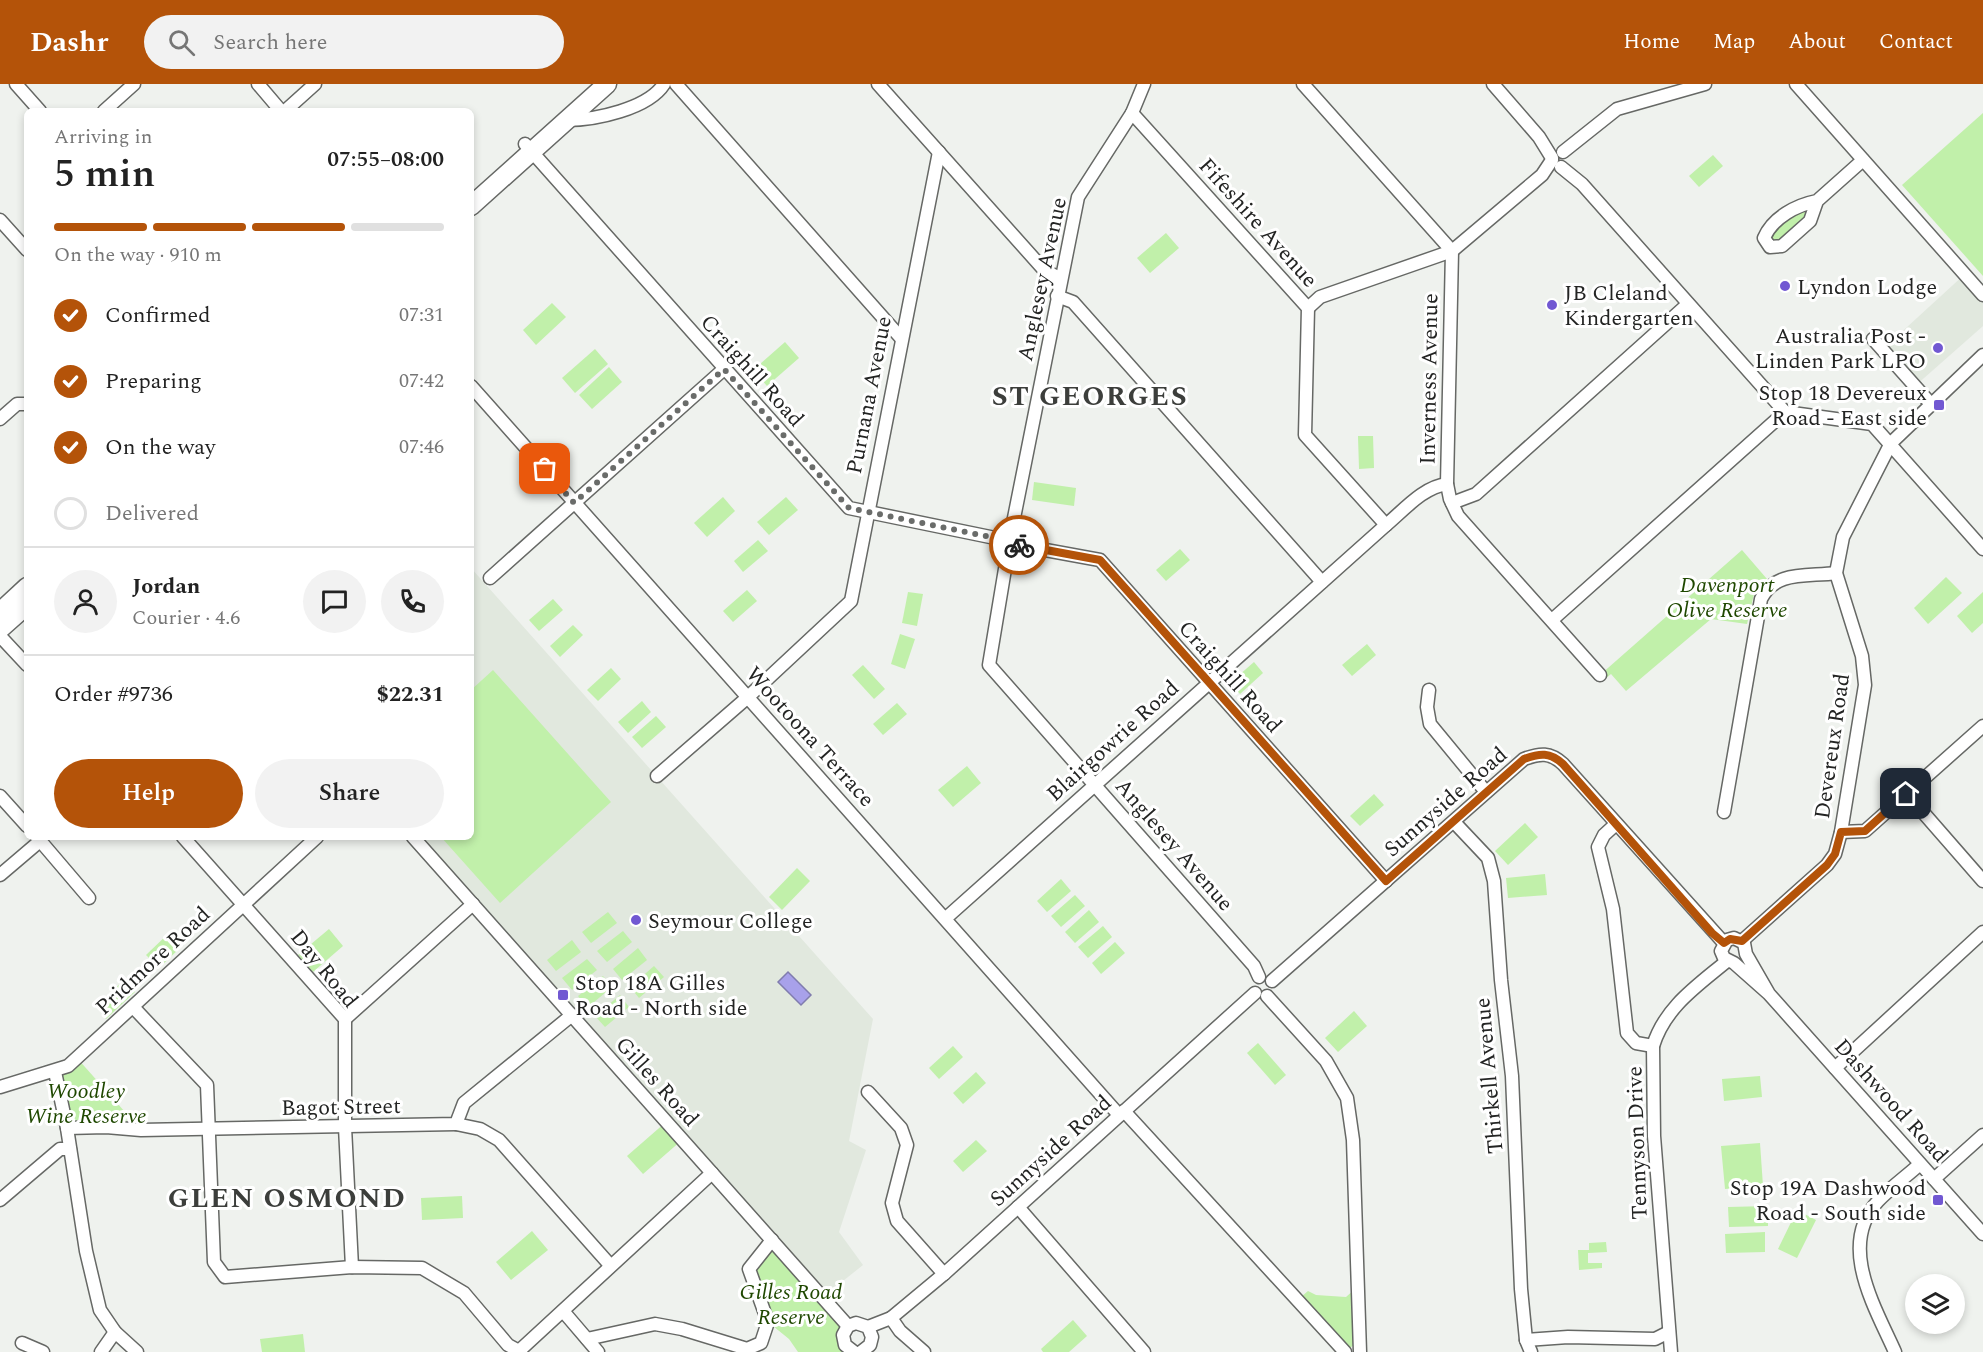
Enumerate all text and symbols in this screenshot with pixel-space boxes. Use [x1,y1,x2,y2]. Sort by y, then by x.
search box [144,15,564,69]
text: Dashr [30,21,108,64]
icon: search [165,26,198,59]
text: Search here [213,26,327,59]
text: Home [1623,26,1680,58]
text: Map [1713,26,1755,58]
text: About [1788,26,1846,58]
text: Contact [1879,26,1953,58]
text: Arriving in [54,122,152,152]
text: 07:55–08:00 [327,143,444,176]
text: 5 min [54,145,155,204]
street label: Fifeshire Avenue [1190,151,1325,295]
street label: Anglesey Avenue [1009,194,1076,364]
text: On the way · 910 m [54,240,222,270]
place label: Lyndon Lodge [1797,271,1937,304]
place label: JB Cleland Kindergarten [1564,277,1694,335]
marker: Lyndon Lodge [1778,279,1792,293]
street label: Inverness Avenue [1412,293,1447,465]
marker: JB Cleland Kindergarten [1545,298,1559,312]
icon: check [54,299,87,332]
text: Confirmed [105,299,211,332]
text: 07:31 [399,300,444,330]
street label: Craighill Road [692,307,812,435]
street label: Purnana Avenue [838,314,901,477]
place label: Australia Post - Linden Park LPO [1755,320,1926,378]
marker: Australia Post - Linden Park LPO [1931,341,1945,355]
icon: check [54,365,87,398]
text: Preparing [105,365,202,398]
text: 07:42 [399,366,444,396]
district label: ST GEORGES [992,375,1188,418]
place label: Stop 18 Devereux Road - East side [1758,377,1927,435]
marker: Stop 18 Devereux Road - East side [1932,398,1946,412]
icon: check [54,431,87,464]
text: On the way [105,431,216,464]
text: 07:46 [399,432,444,462]
pin [519,443,570,494]
icon: bag [528,452,561,485]
text: Delivered [105,497,199,530]
courier [989,515,1049,575]
icon: bike [1003,529,1036,562]
park label: Davenport Olive Reserve [1666,569,1788,627]
button: person [54,570,117,633]
text: Jordan [132,570,200,603]
button: chat [303,570,366,633]
button: phone [381,570,444,633]
text: Courier · 4.6 [132,603,240,633]
street label: Craighill Road [1170,613,1290,741]
street label: Wootoona Terrace [738,659,882,815]
street label: Devereux Road [1806,671,1859,821]
street label: Blairgowrie Road [1039,672,1187,810]
text: Order #9736 [54,678,173,711]
text: $22.31 [376,678,444,711]
street label: Sunnyside Road [1377,739,1515,865]
button: Help [54,759,243,828]
button: Share [255,759,444,828]
pin [1880,768,1931,819]
street label: Anglesey Avenue [1107,771,1241,919]
icon: home [1889,777,1922,810]
street label: Pridmore Road [88,899,218,1023]
place label: Seymour College [648,905,813,938]
marker: Seymour College [629,913,643,927]
street label: Day Road [282,922,366,1016]
place label: Stop 18A Gilles Road - North side [575,967,747,1025]
marker: Stop 18A Gilles Road - North side [556,988,570,1002]
street label: Thirkell Avenue [1466,996,1513,1155]
street label: Gilles Road [607,1029,707,1135]
street label: Dashwood Road [1826,1031,1956,1171]
street label: Tennyson Drive [1618,1065,1657,1220]
park label: Woodley Wine Reserve [25,1075,147,1133]
street label: Sunnyside Road [983,1087,1119,1215]
street label: Bagot Street [281,1090,401,1125]
place label: Stop 19A Dashwood Road - South side [1730,1172,1926,1230]
district label: GLEN OSMOND [168,1177,406,1220]
marker: Stop 19A Dashwood Road - South side [1931,1193,1945,1207]
map controls [1905,1274,1965,1334]
button: layers [1905,1274,1965,1334]
park label: Gilles Road Reserve [740,1276,842,1334]

